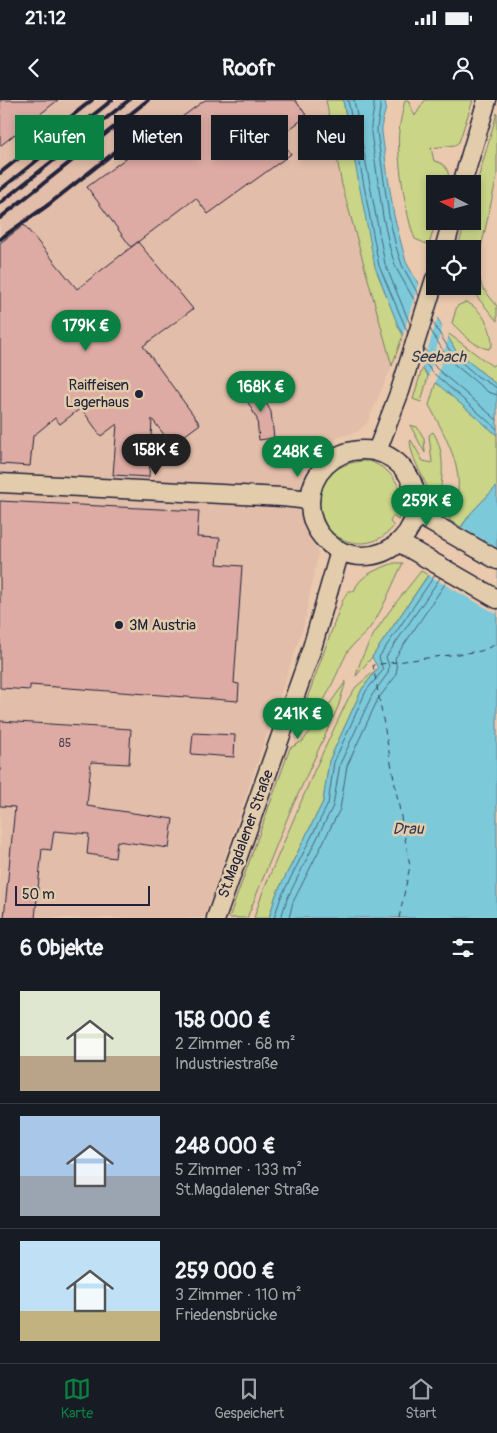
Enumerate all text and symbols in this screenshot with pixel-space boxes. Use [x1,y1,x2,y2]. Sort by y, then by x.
text: 21:12 [25,6,66,30]
icon: back [20,54,48,82]
text: Roofr [222,54,275,82]
icon: person [449,54,477,82]
chip: Kaufen [15,115,104,160]
chip: Mieten [114,115,201,160]
chip: Filter [211,115,288,160]
chip: Neu [298,115,364,160]
north arrow [426,175,481,230]
map controls [426,175,481,295]
button: locate [426,240,481,295]
pin: 179K € [45,310,127,352]
text: 179K € [63,316,109,336]
water label: Seebach [410,347,468,367]
pin: 168K € [220,370,302,413]
place label: Raiffeisen Lagerhaus [65,376,129,412]
text: 168K € [237,377,285,397]
marker: Raiffeisen Lagerhaus [133,388,145,400]
pin: 158K € [115,434,197,476]
pin: 248K € [257,436,339,478]
text: 158K € [133,440,179,460]
text: 248K € [273,442,323,462]
pin: 259K € [386,484,468,527]
text: 259K € [402,491,452,511]
place label: 3M Austria [129,616,196,635]
marker: 3M Austria [113,619,125,631]
pin: 241K € [257,698,339,740]
text: 241K € [274,704,322,724]
house number: 85 [59,736,71,751]
street label: St.Magdalener Straße [214,767,278,901]
water label: Drau [393,819,424,839]
scale bar [15,883,150,906]
text: 50 m [22,886,55,903]
icon: filters [449,934,477,962]
text: 6 Objekte [20,935,103,962]
text: 158 000 € [175,1007,271,1034]
icon: home [60,1011,120,1071]
text: 2 Zimmer · 68 m² [175,1034,295,1054]
text: Industriestraße [175,1054,278,1074]
text: 248 000 € [175,1133,276,1160]
icon: home [60,1136,120,1196]
text: 5 Zimmer · 133 m² [175,1160,302,1180]
text: St.Magdalener Straße [175,1180,319,1200]
text: 259 000 € [175,1258,275,1285]
icon: home [60,1261,120,1321]
text: 3 Zimmer · 110 m² [175,1285,302,1305]
text: Friedensbrücke [175,1305,277,1325]
tab: Karte [61,1375,93,1422]
tab: Gespeichert [214,1375,284,1422]
tab: Start [405,1375,436,1422]

